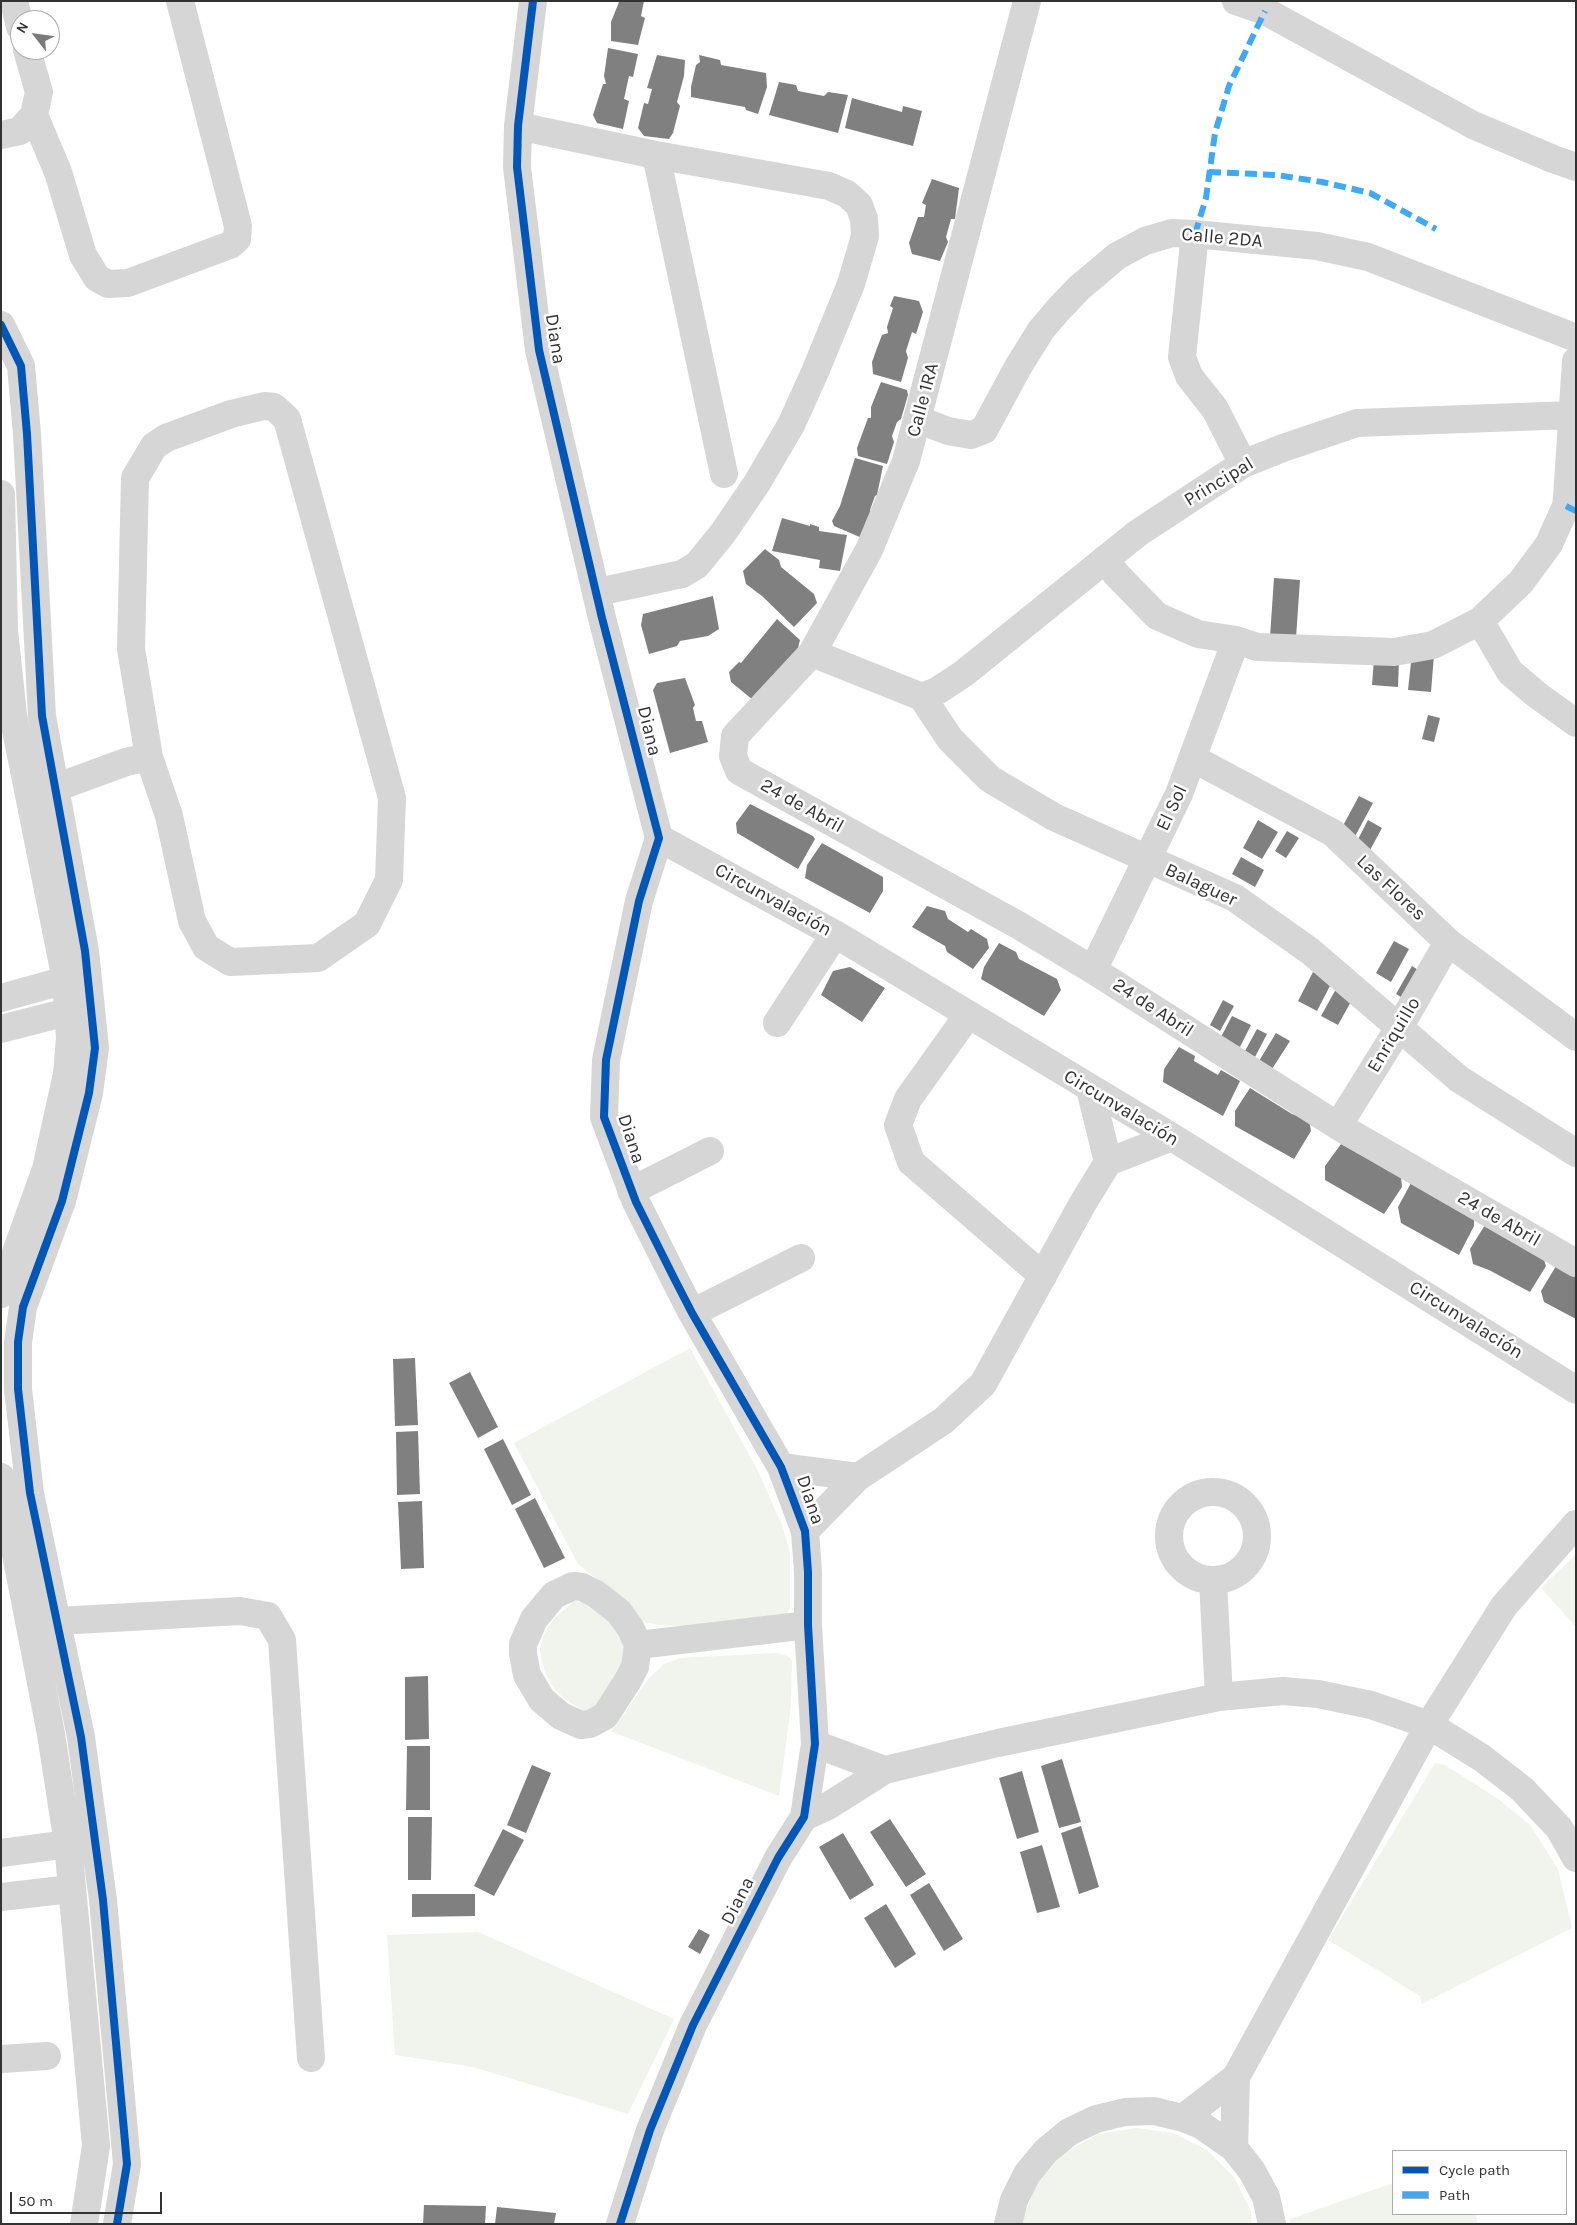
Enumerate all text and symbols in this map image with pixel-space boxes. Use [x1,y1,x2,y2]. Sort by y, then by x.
north arrow [10,10,60,60]
text: N [13,19,32,36]
street label: Calle 2DA [1180,223,1264,253]
street label: Diana [540,312,570,366]
street label: Calle 1RA [902,360,944,440]
street label: Principal [1180,452,1258,512]
street label: Diana [632,704,666,758]
street label: 24 de Abril [756,774,848,838]
street label: El Sol [1152,782,1192,834]
street label: Las Flores [1352,850,1430,926]
street label: Balaguer [1161,858,1241,912]
street label: Circunvalación [711,859,835,941]
street label: 24 de Abril [1108,973,1198,1043]
street label: Enriquillo [1363,993,1425,1077]
street label: Circunvalación [1059,1065,1183,1151]
street label: Diana [612,1111,650,1167]
street label: 24 de Abril [1454,1186,1544,1252]
street label: Circunvalación [1405,1276,1527,1364]
street label: Diana [791,1472,829,1528]
street label: Diana [716,1873,760,1929]
legend [1392,2150,1567,2215]
text: Cycle path [1439,2161,1510,2179]
scale bar [12,2182,165,2214]
text: Path [1439,2186,1470,2204]
text: 50 m [18,2192,53,2210]

